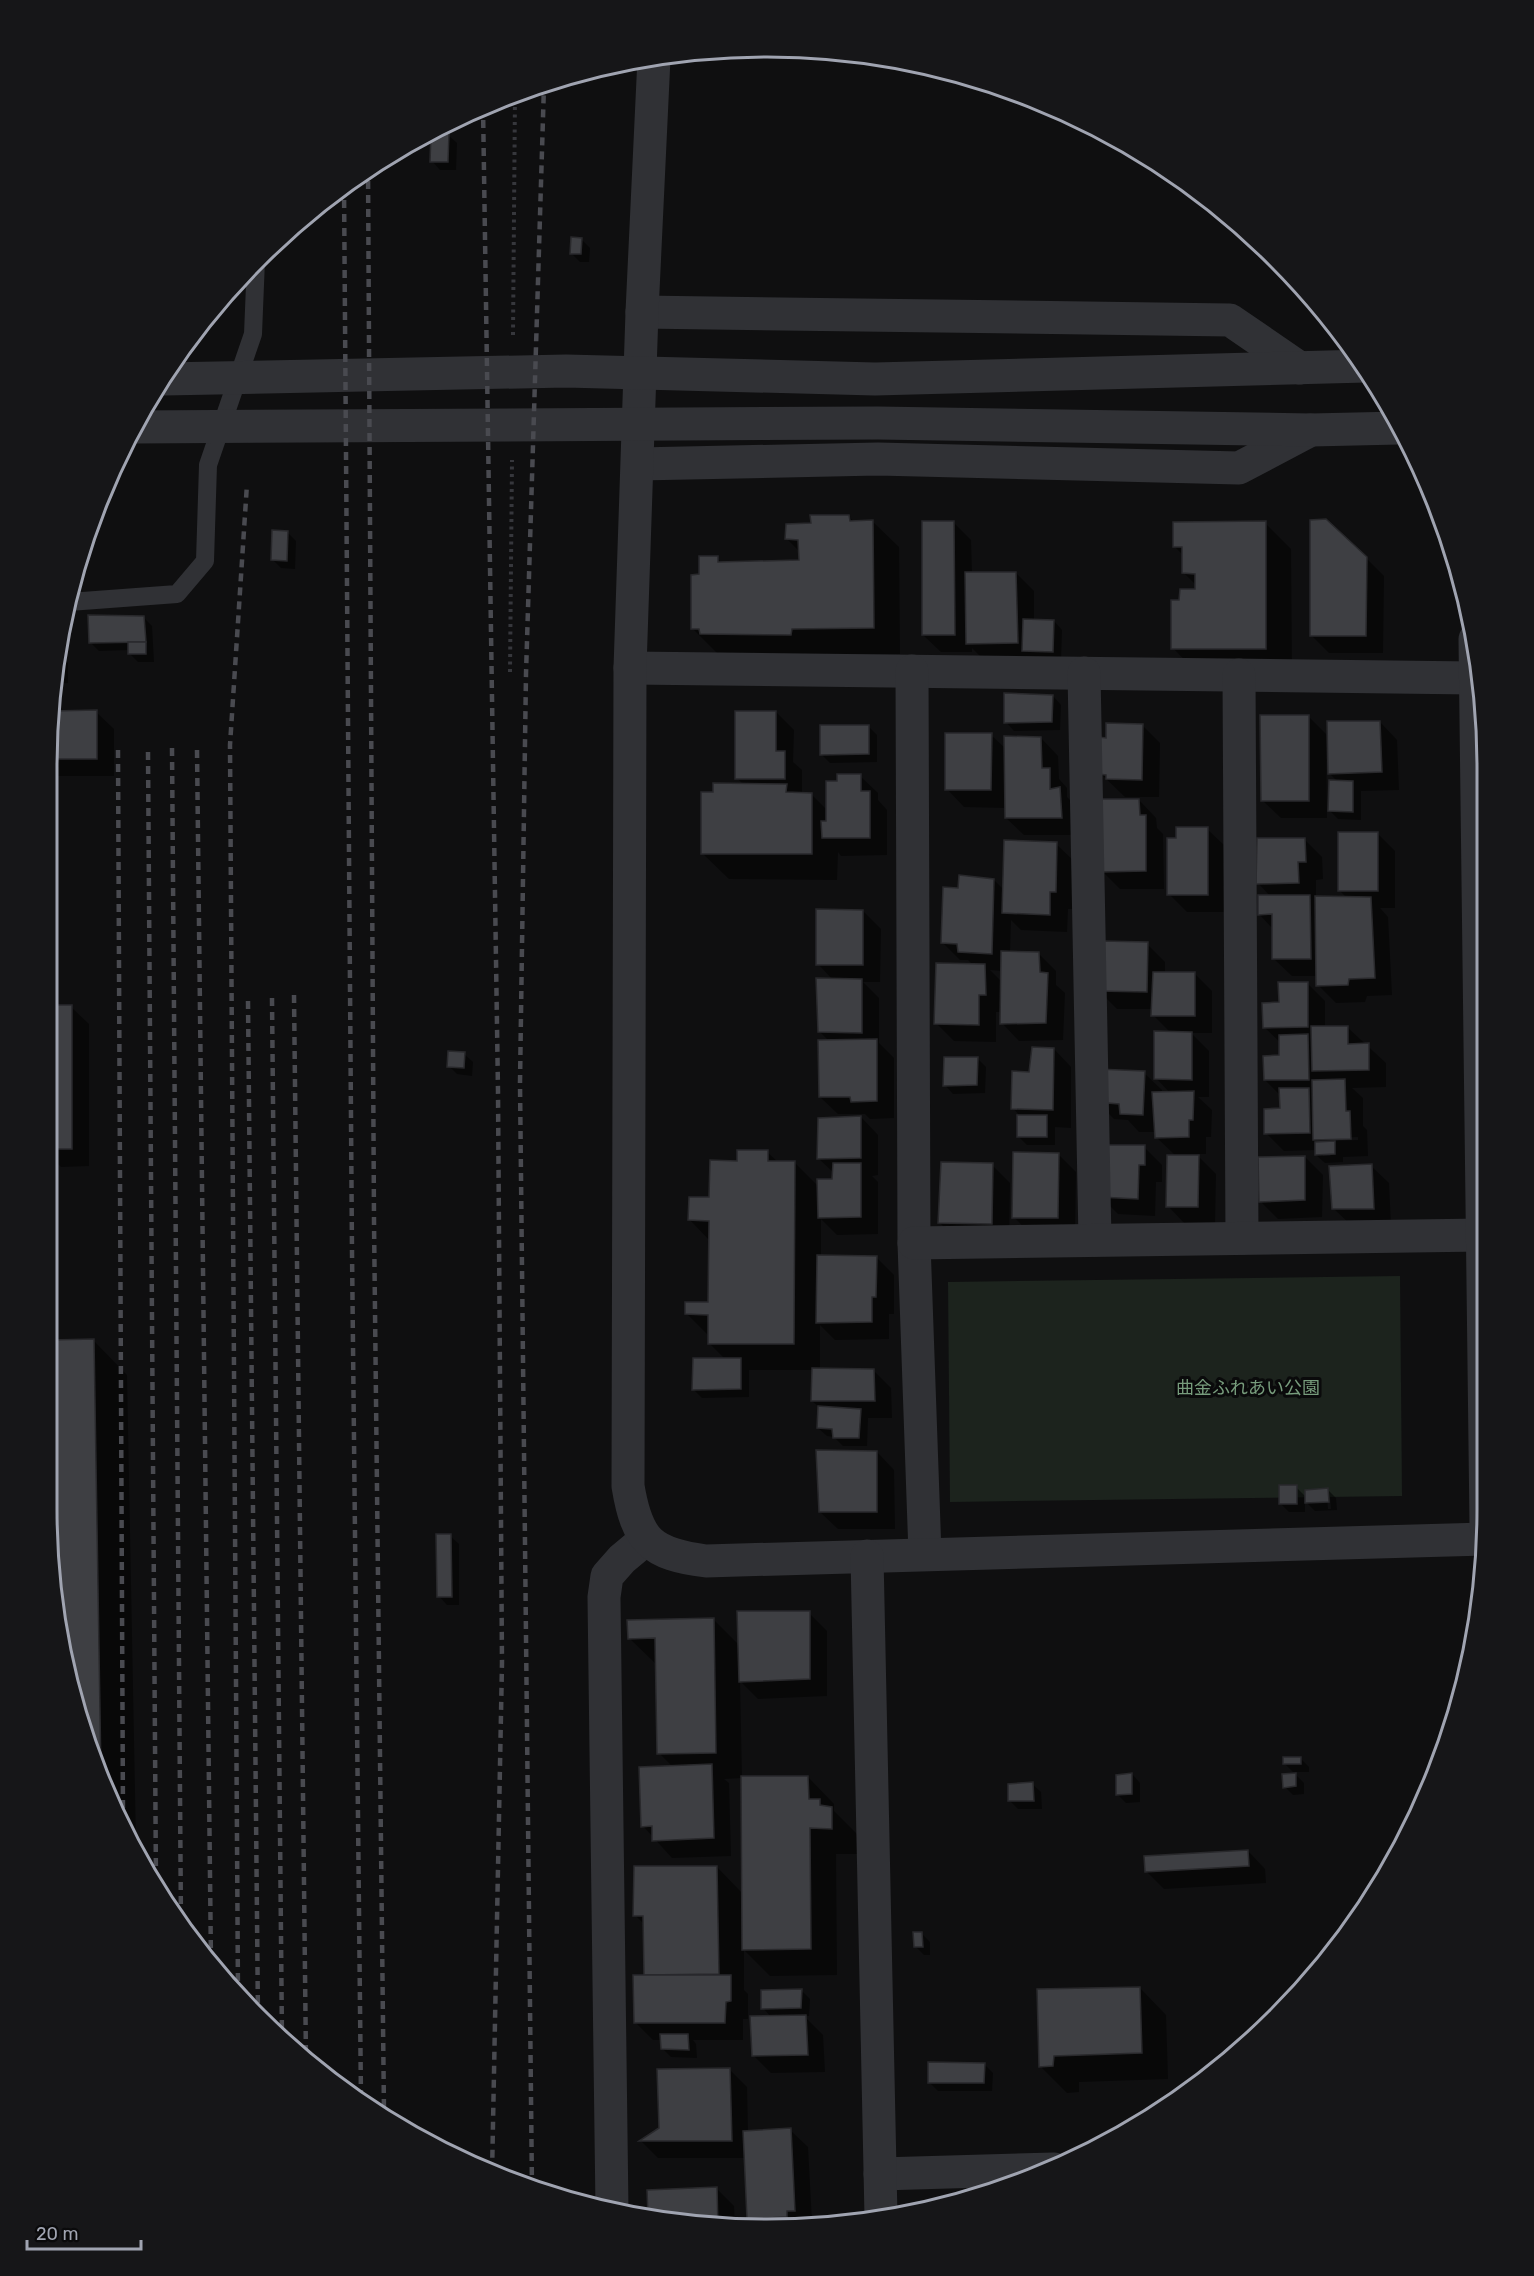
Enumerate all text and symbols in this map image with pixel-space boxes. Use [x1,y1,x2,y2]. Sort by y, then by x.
park label: 曲金ふれあい公園 [1176,1377,1320,1399]
scale bar [27,2213,141,2251]
text: 20 m [36,2223,78,2245]

